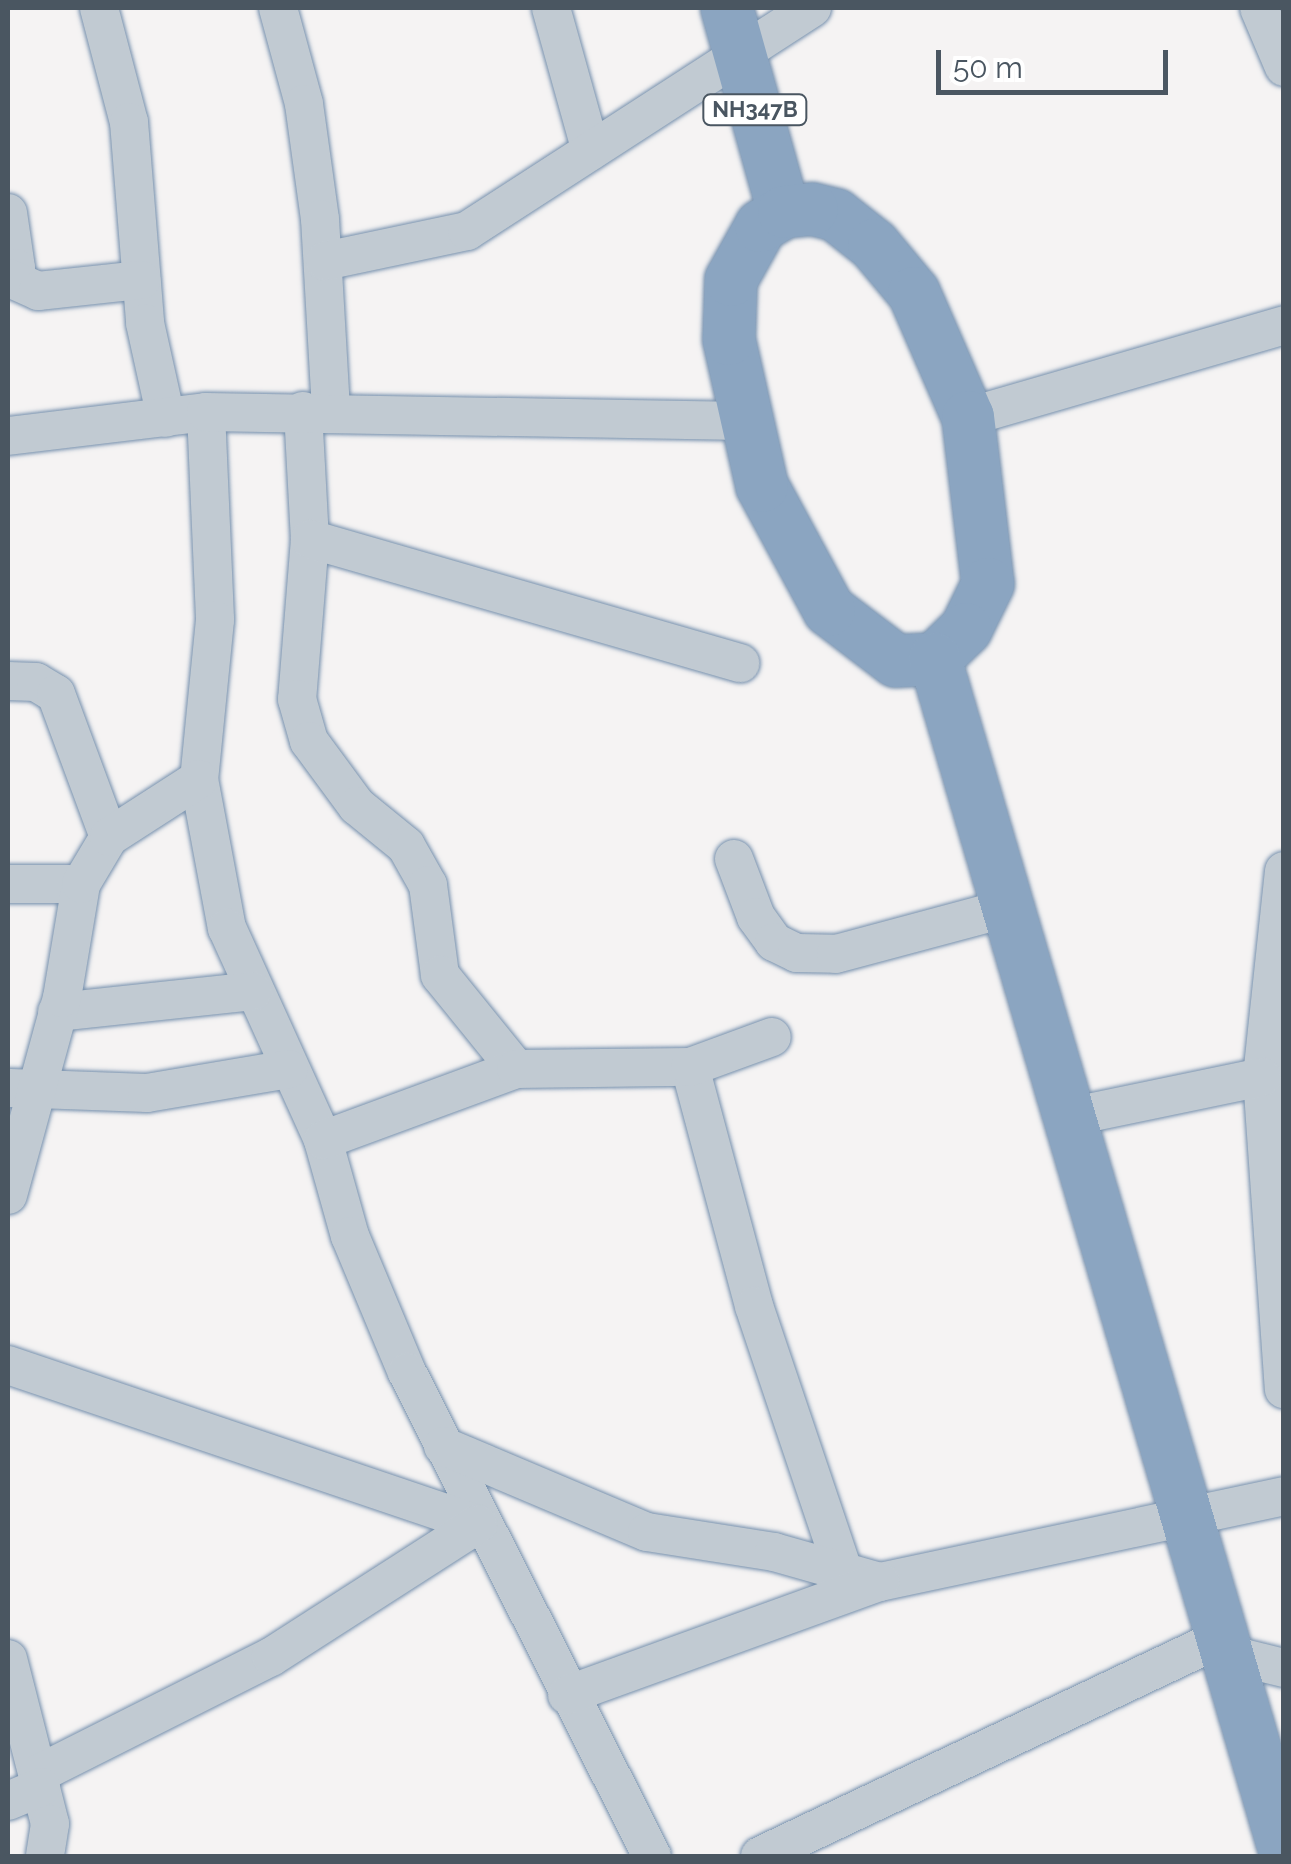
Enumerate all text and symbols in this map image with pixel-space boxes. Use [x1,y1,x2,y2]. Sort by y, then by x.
scale bar [941,30,1174,92]
text: 50 m [953,50,1023,85]
road number: NH347B [700,93,810,127]

